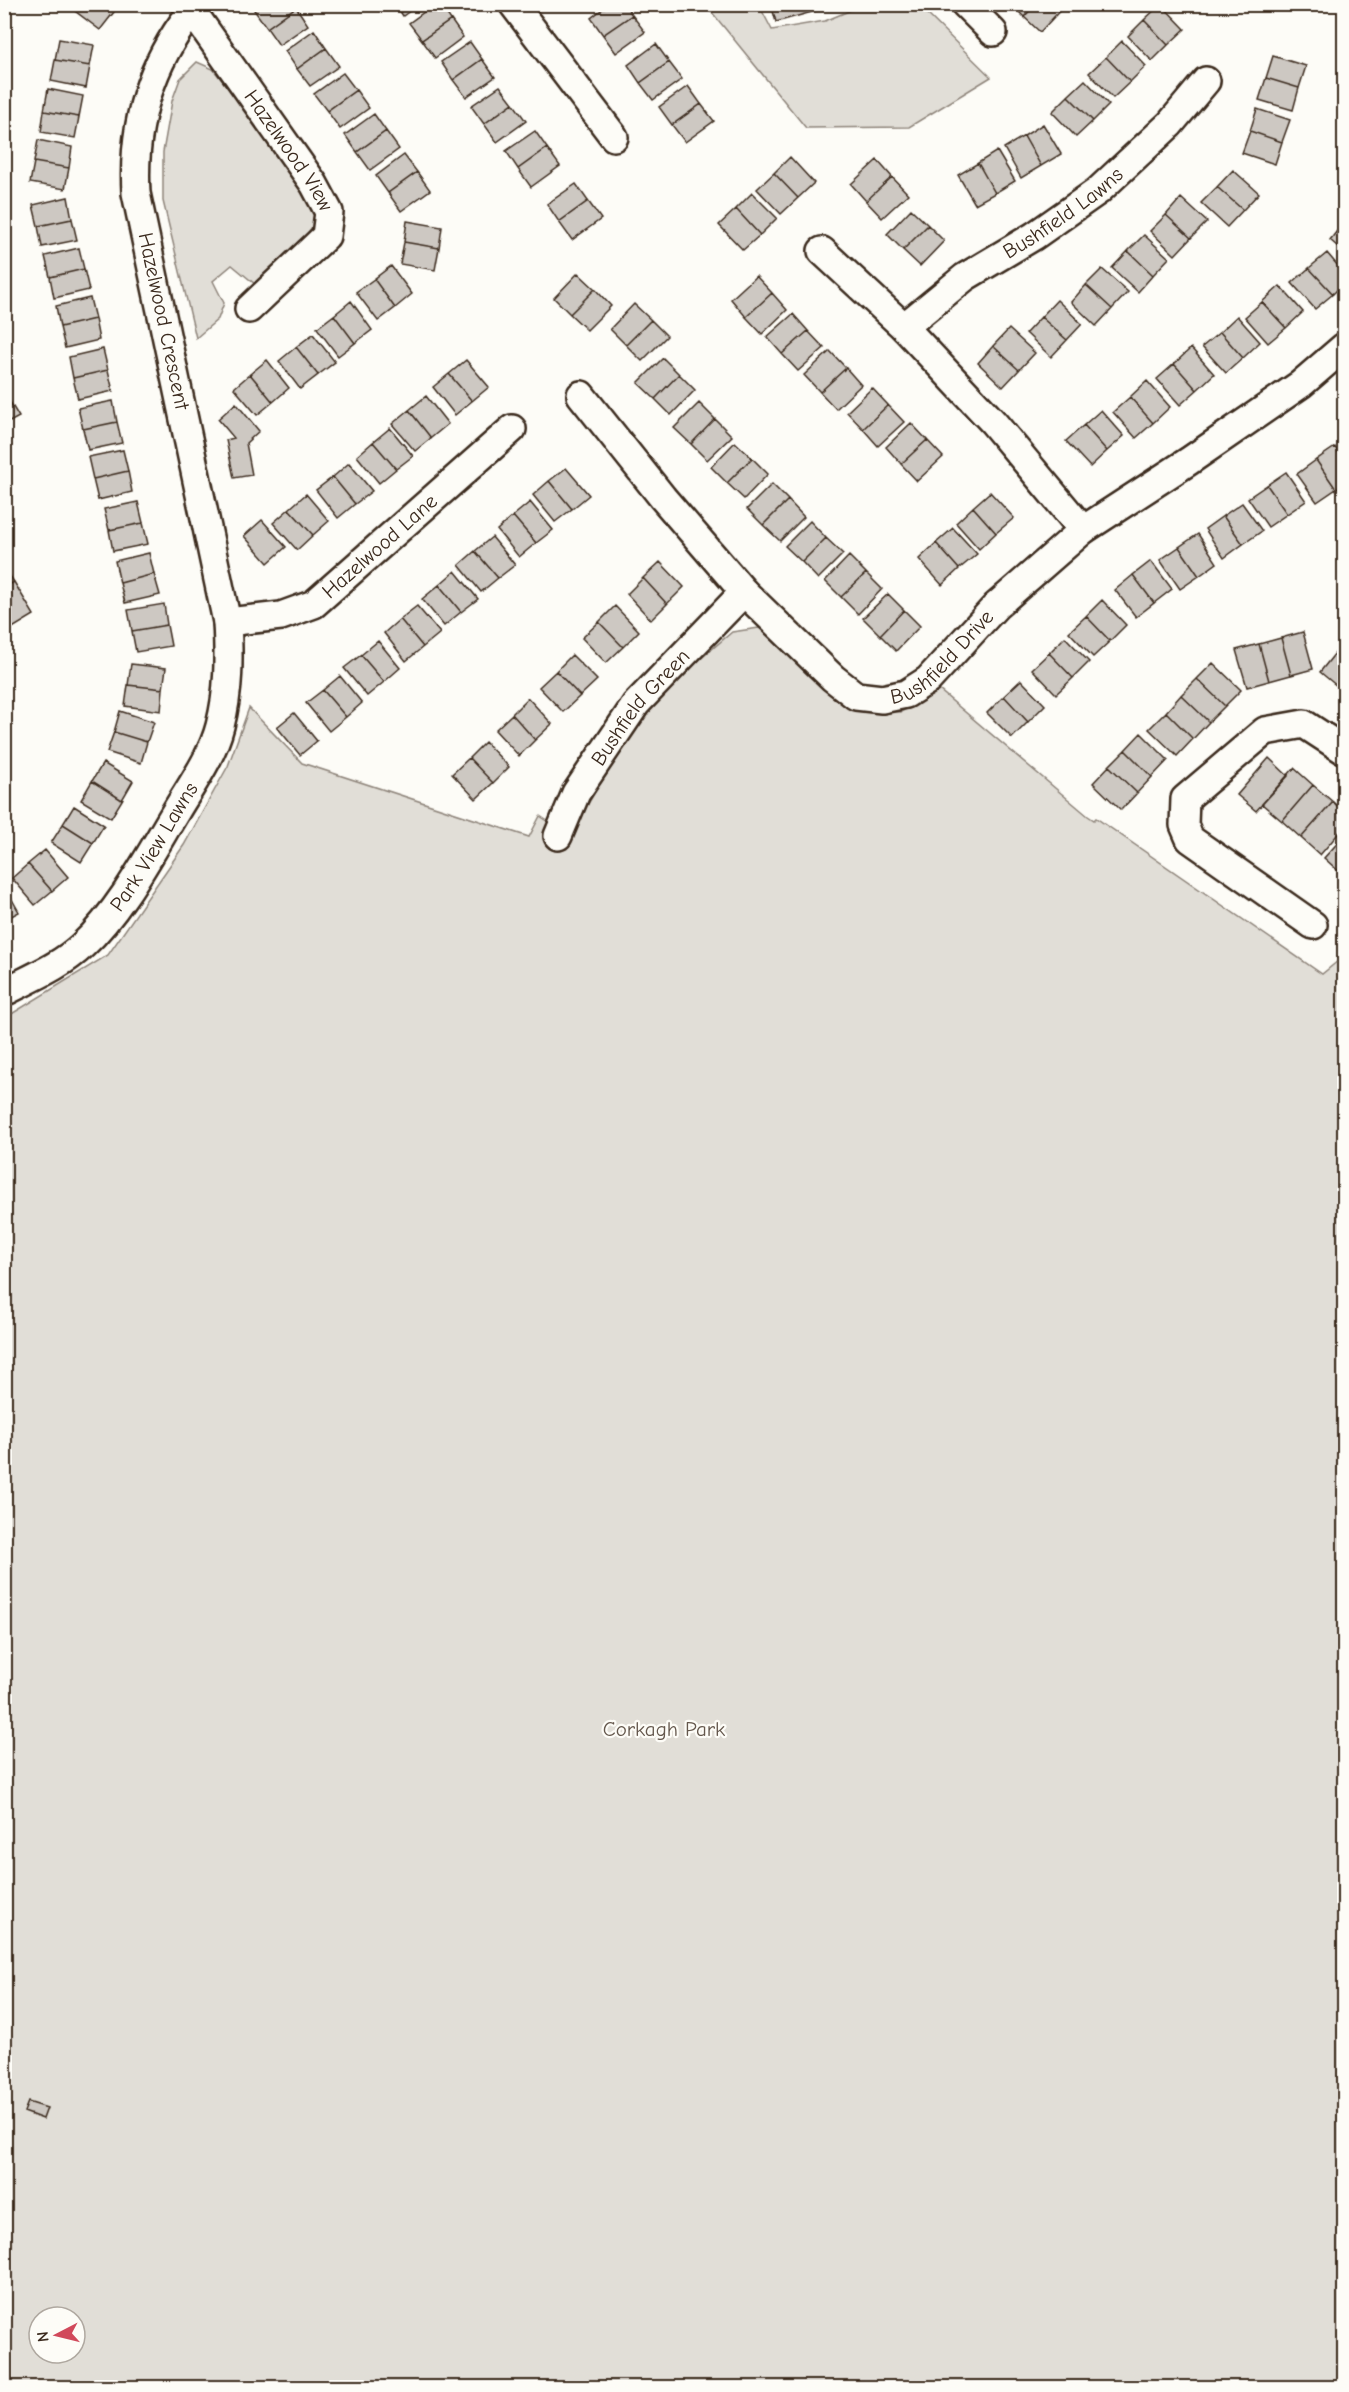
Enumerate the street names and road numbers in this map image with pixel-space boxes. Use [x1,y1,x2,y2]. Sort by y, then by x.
street label: Hazelwood View [239,85,339,216]
street label: Bushfield Lawns [999,162,1128,264]
street label: Hazelwood Crescent [133,230,195,413]
street label: Hazelwood Lane [317,489,442,603]
street label: Bushfield Drive [888,605,998,709]
street label: Bushfield Green [586,644,694,770]
street label: Park View Lawns [105,778,203,916]

